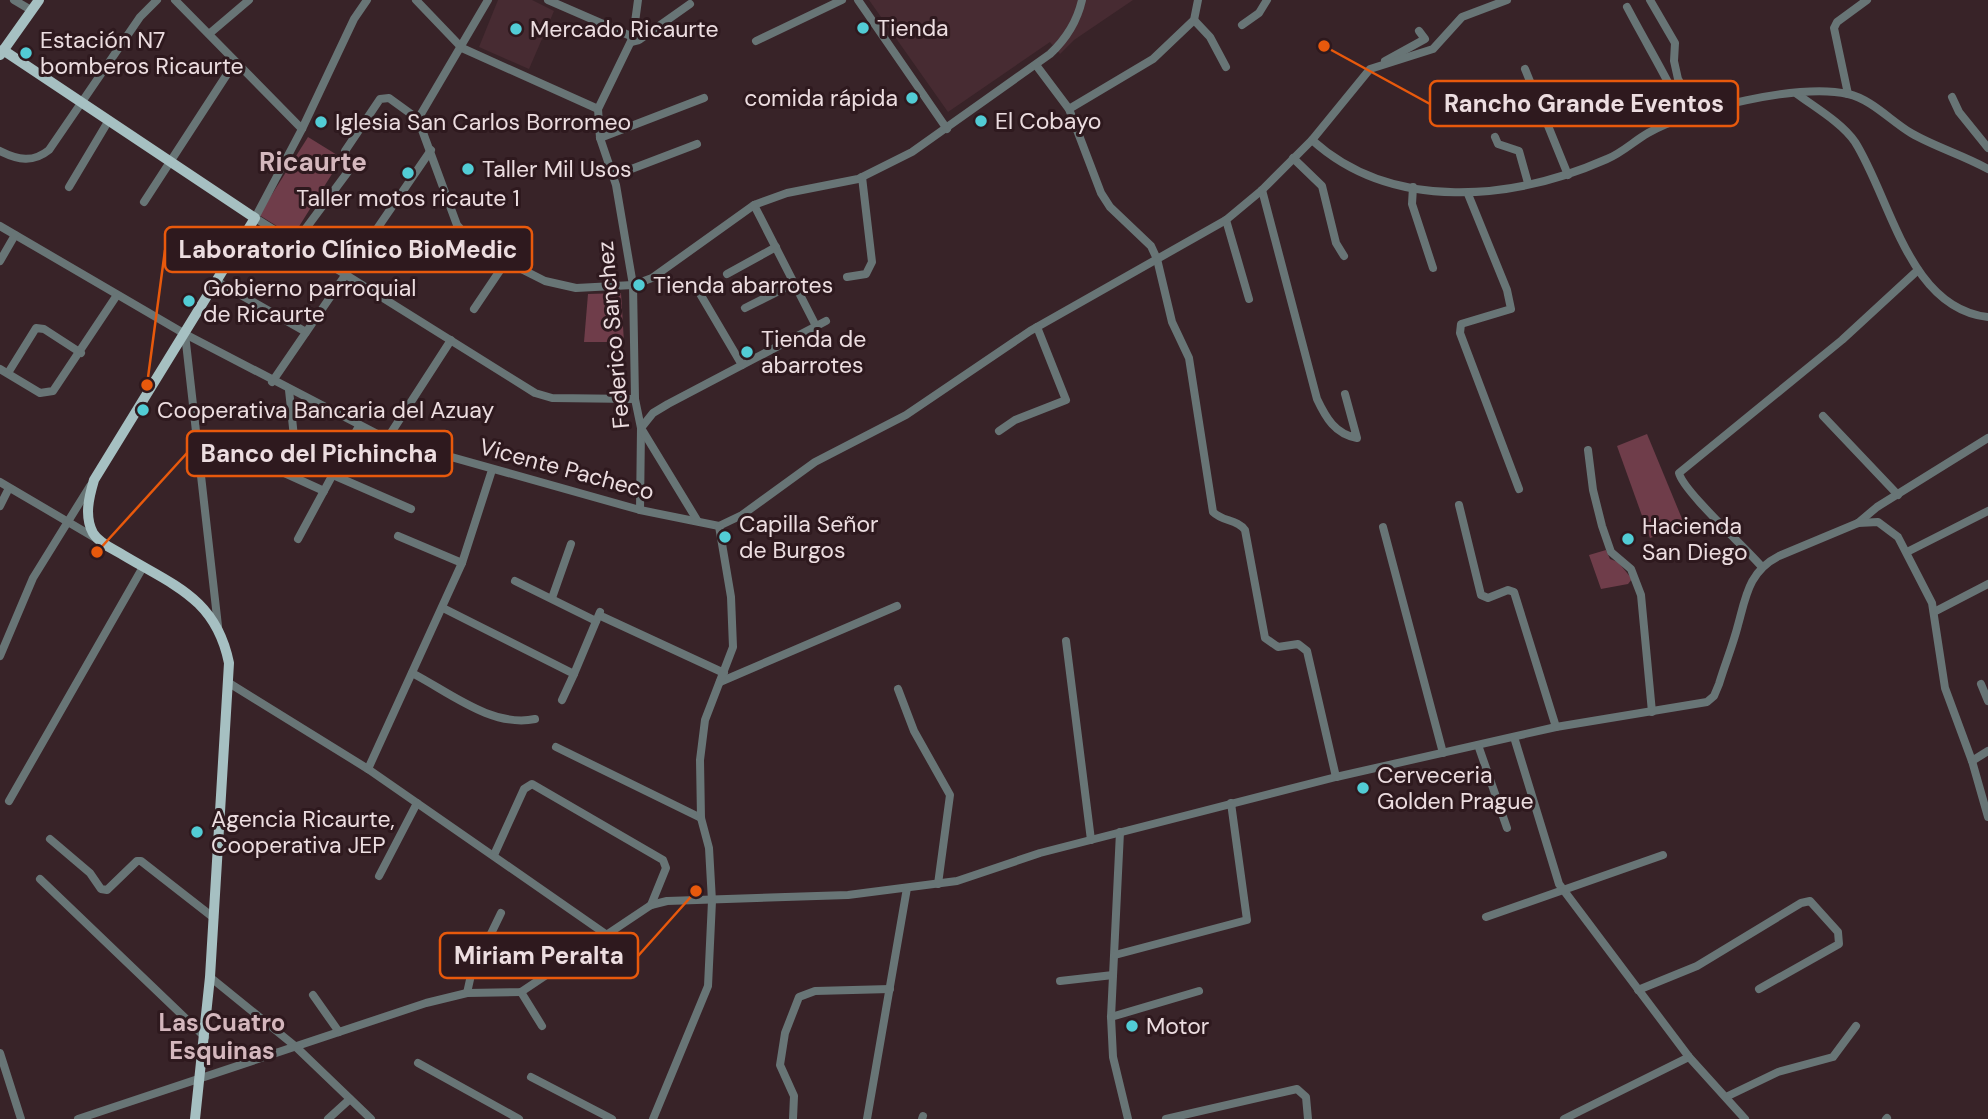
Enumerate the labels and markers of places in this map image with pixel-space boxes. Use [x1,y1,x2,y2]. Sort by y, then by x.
place label: Tienda [877,13,949,43]
place label: Mercado Ricaurte [530,14,719,44]
marker: Tienda [855,20,871,36]
marker: Mercado Ricaurte [508,21,524,37]
place label: Estación N7 bomberos Ricaurte [40,25,244,81]
marker: Estación N7 bomberos Ricaurte [18,45,34,61]
callout: Rancho Grande Eventos [1430,81,1738,126]
place label: comida rápida [744,83,898,113]
marker: comida rápida [904,90,920,106]
place label: El Cobayo [995,106,1101,136]
place label: Iglesia San Carlos Borromeo [335,107,631,137]
marker: El Cobayo [973,113,989,129]
marker: Iglesia San Carlos Borromeo [313,114,329,130]
place label: Taller Mil Usos [482,154,632,184]
marker: Taller Mil Usos [460,161,476,177]
marker: Taller motos ricaute 1 [400,165,416,181]
place label: Taller motos ricaute 1 [296,183,520,213]
callout: Laboratorio Clínico BioMedic [165,227,532,272]
place label: Tienda abarrotes [653,270,833,300]
place label: Gobierno parroquial de Ricaurte [203,273,416,329]
marker: Tienda abarrotes [631,277,647,293]
marker: Gobierno parroquial de Ricaurte [181,293,197,309]
place label: Tienda de abarrotes [761,324,866,380]
marker: Tienda de abarrotes [739,344,755,360]
place label: Cooperativa Bancaria del Azuay [157,395,494,425]
marker: Cooperativa Bancaria del Azuay [135,402,151,418]
callout: Banco del Pichincha [187,431,452,476]
place label: Capilla Señor de Burgos [739,509,879,565]
place label: Hacienda San Diego [1642,511,1748,567]
marker: Capilla Señor de Burgos [717,529,733,545]
marker: Hacienda San Diego [1620,531,1636,547]
place label: Cerveceria Golden Prague [1377,760,1533,816]
marker: Cerveceria Golden Prague [1355,780,1371,796]
place label: Agencia Ricaurte, Cooperativa JEP [211,804,395,860]
marker: Agencia Ricaurte, Cooperativa JEP [189,824,205,840]
callout: Miriam Peralta [440,933,638,978]
place label: Motor [1146,1011,1209,1041]
marker: Motor [1124,1018,1140,1034]

